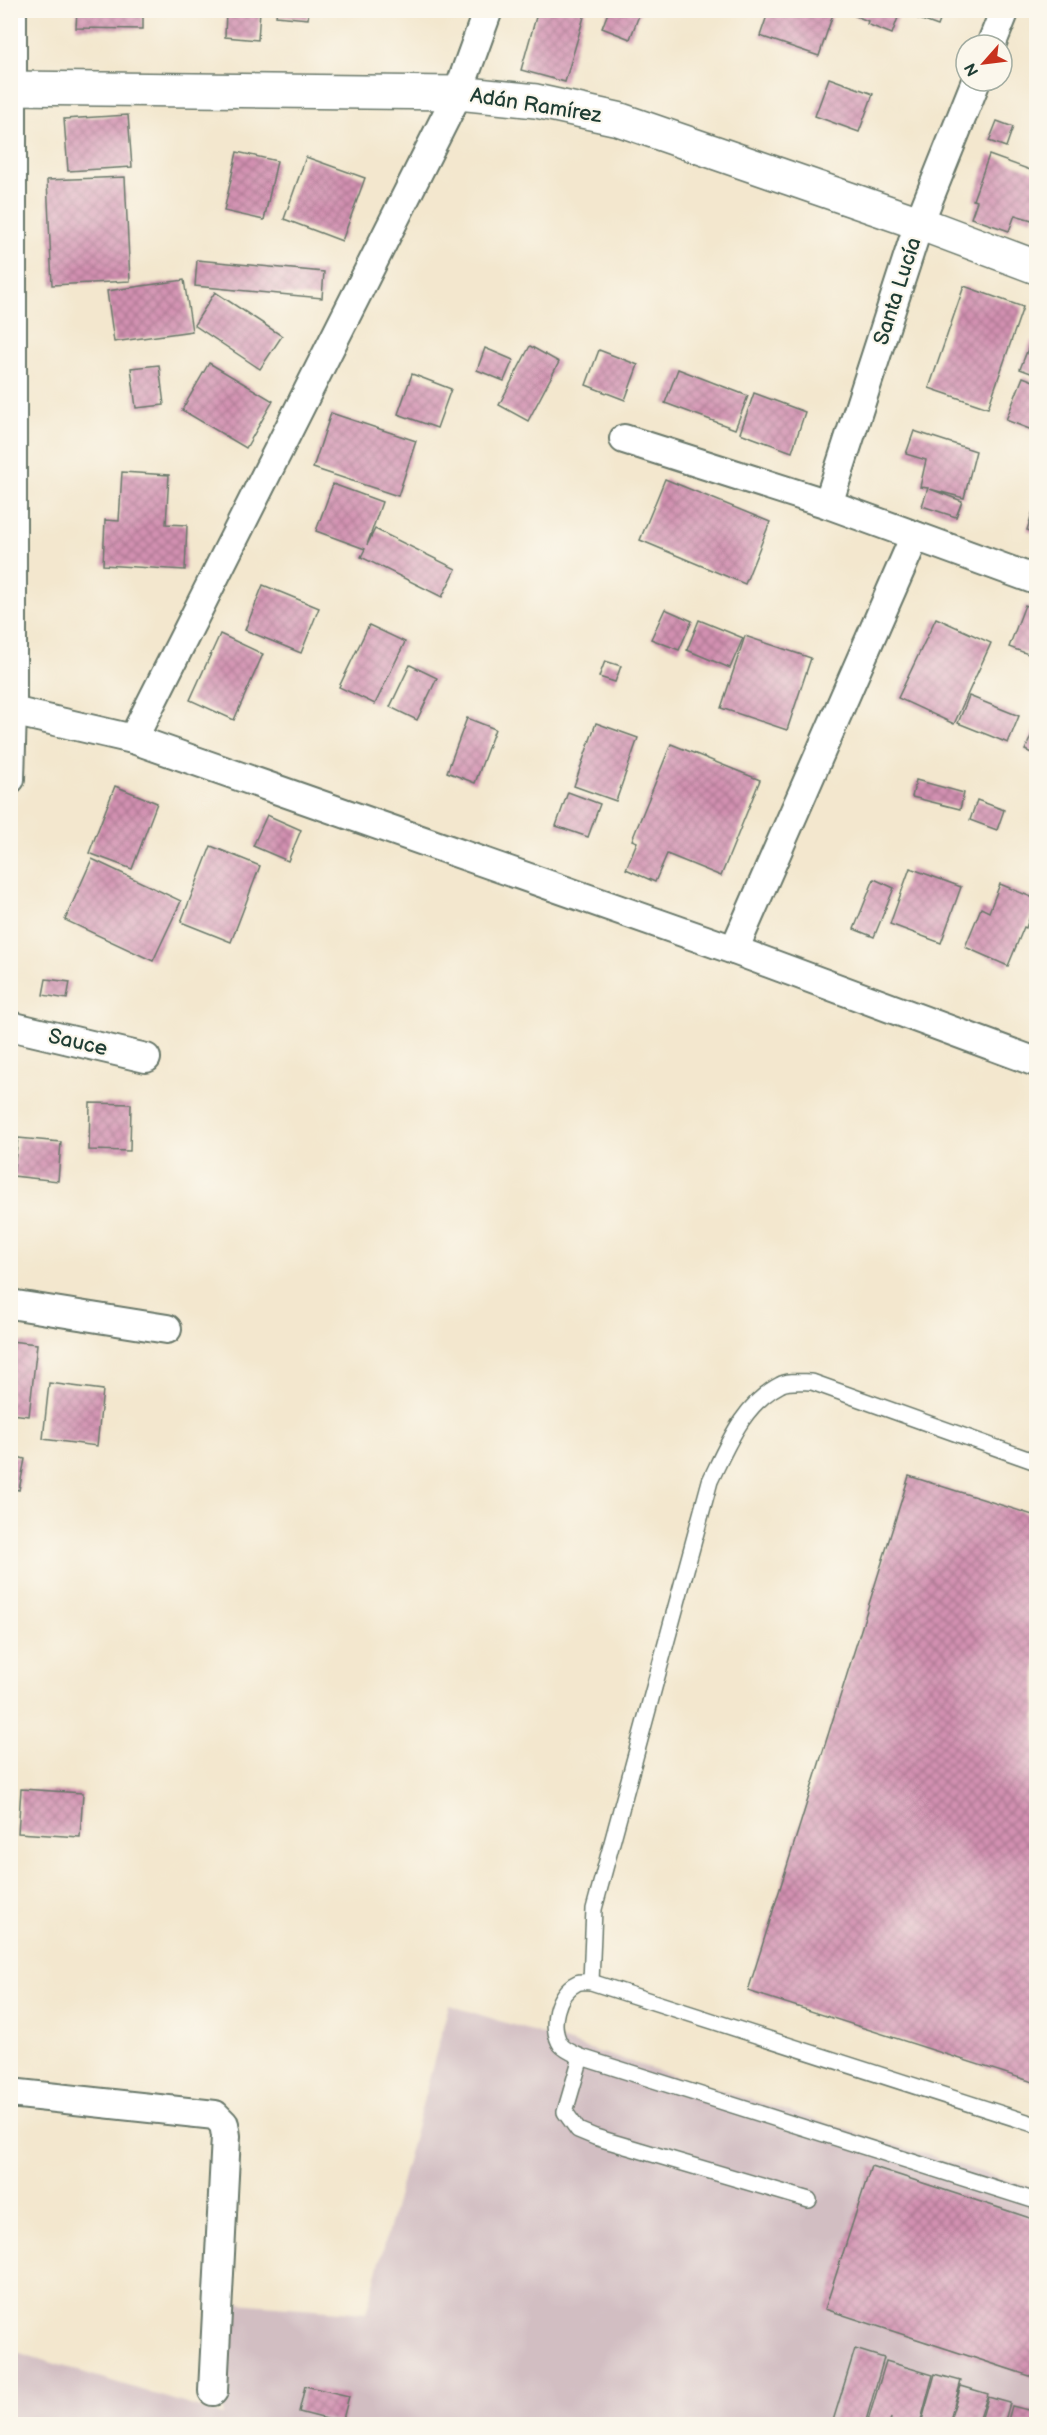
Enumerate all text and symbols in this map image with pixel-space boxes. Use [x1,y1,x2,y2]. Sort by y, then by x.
north arrow [954,33,1014,93]
text: N [961,60,983,79]
street label: Adán Ramírez [468,83,604,128]
street label: Santa Lucía [868,234,927,348]
street label: Sauce [46,1024,110,1061]

